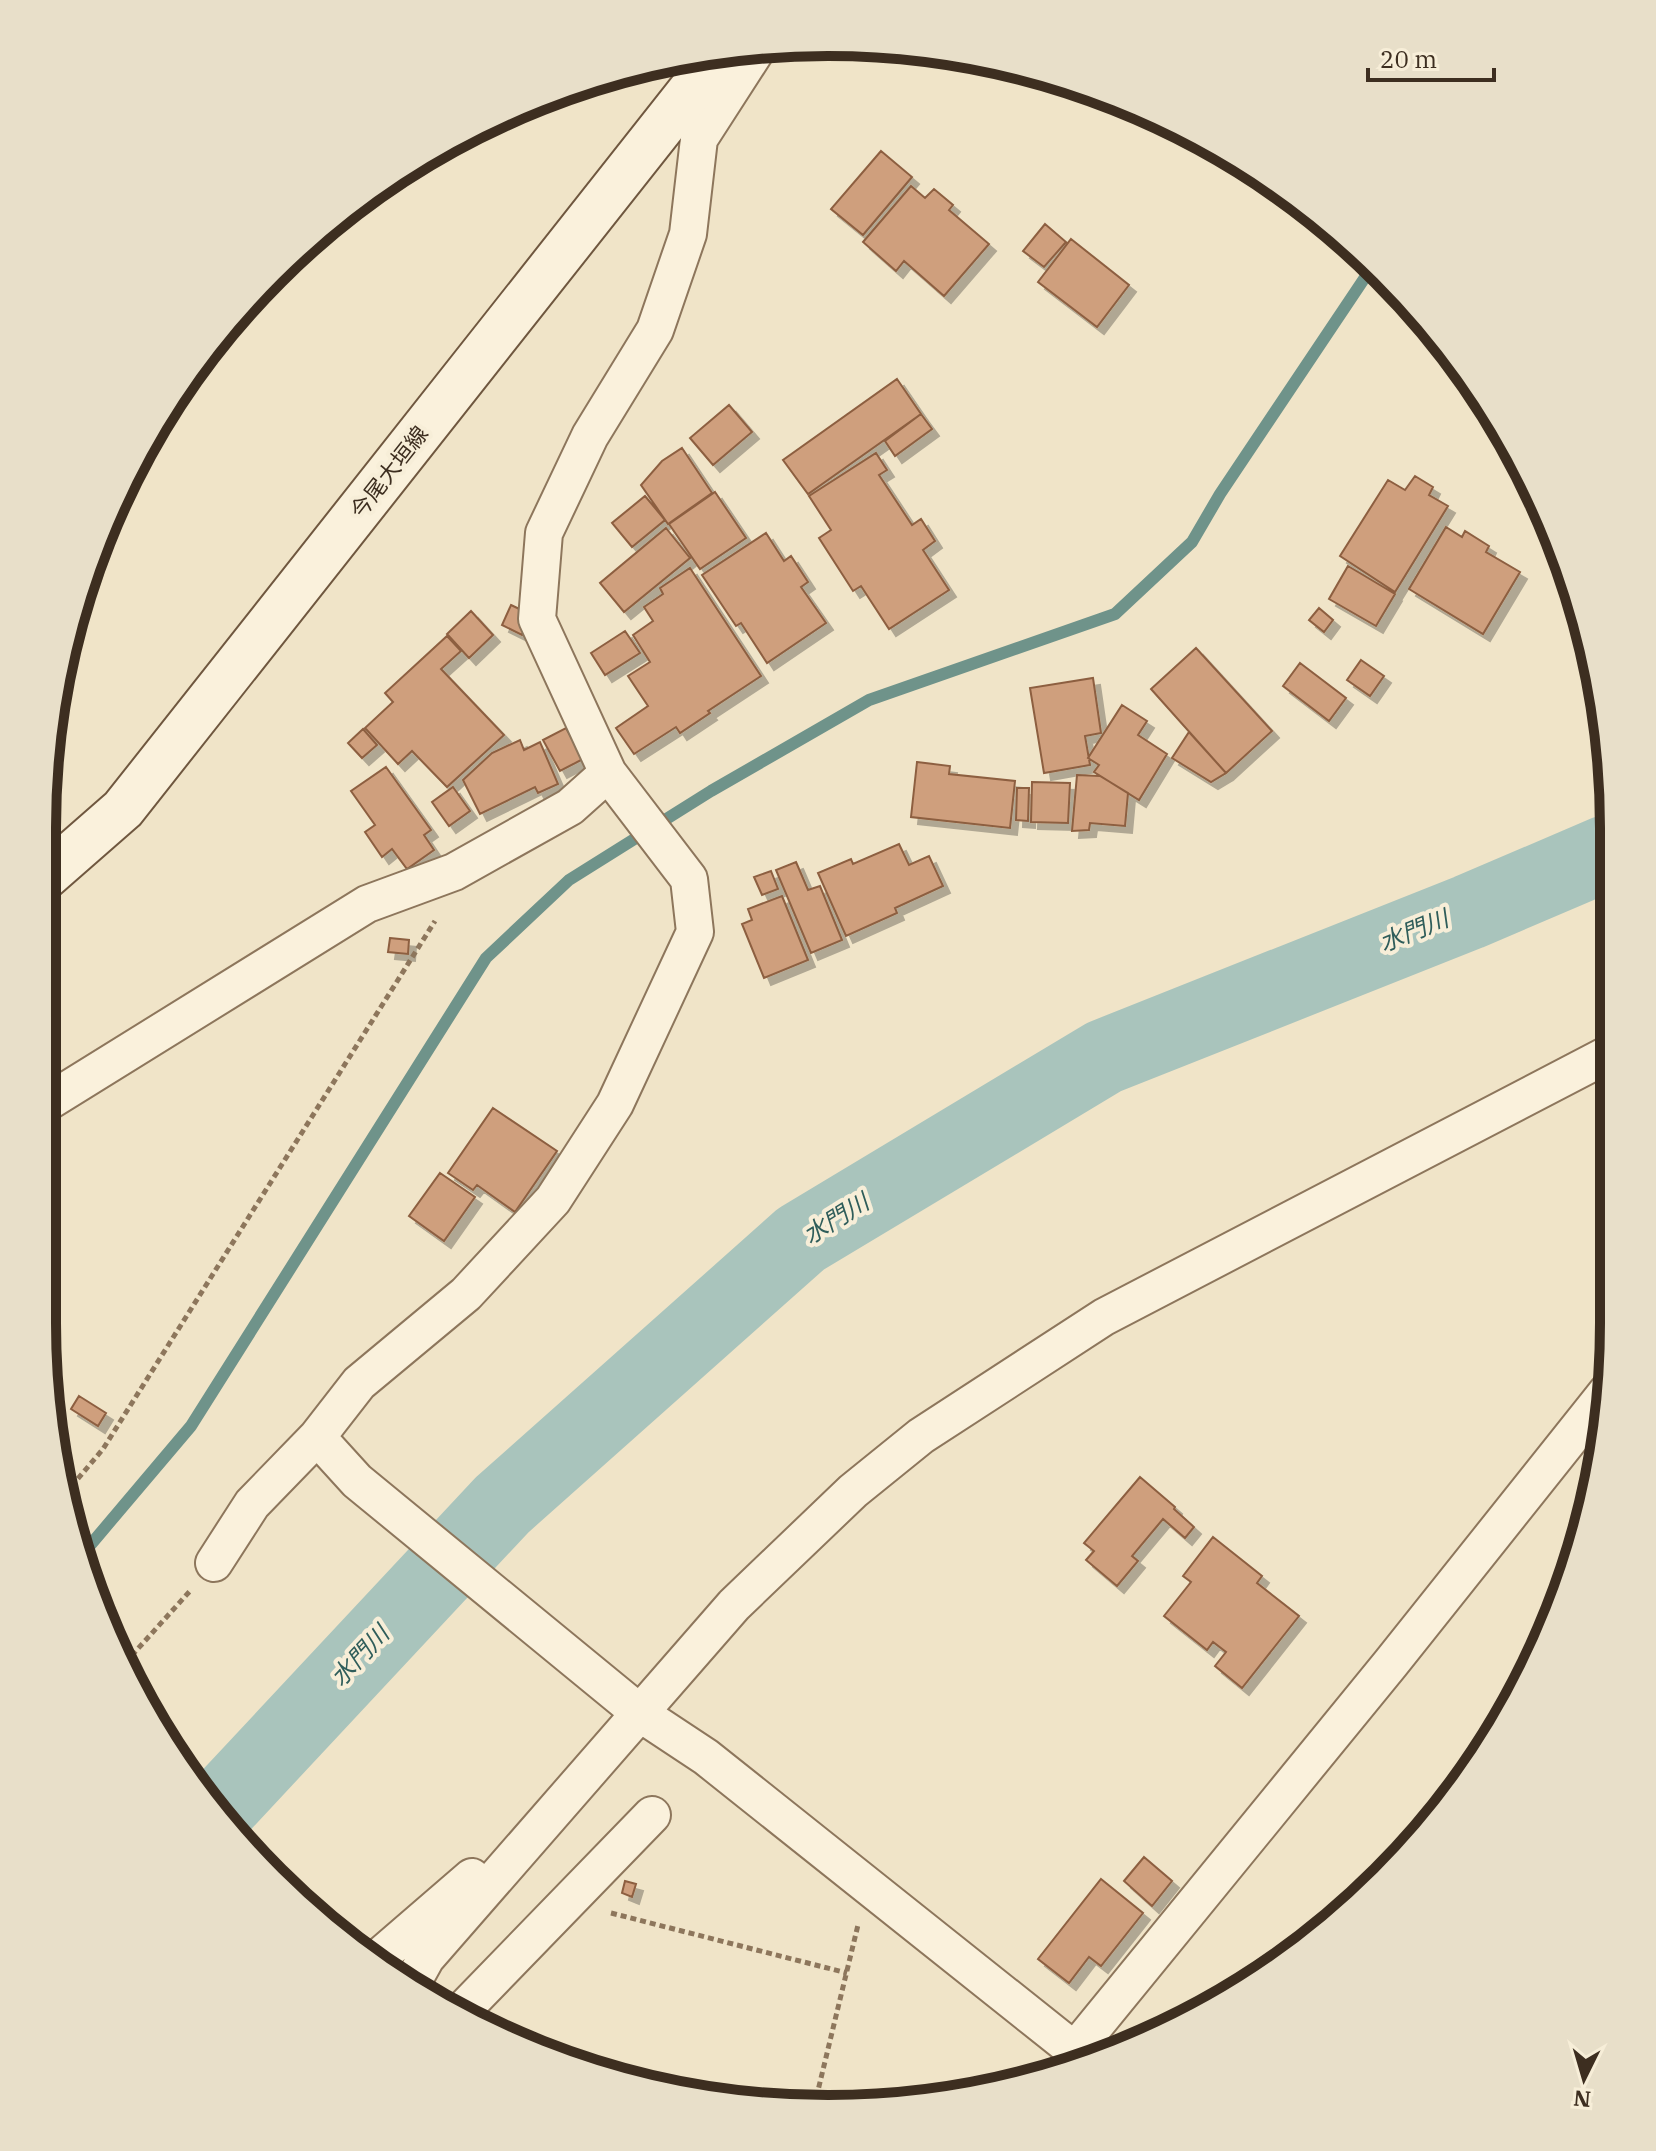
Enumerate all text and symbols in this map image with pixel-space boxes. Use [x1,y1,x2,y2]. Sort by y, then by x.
scale bar [1368,32,1494,82]
text: 20 m [1380,43,1437,75]
street label: 今尾大垣線 [343,419,434,524]
water label: 水門川 [1374,901,1456,958]
water label: 水門川 [796,1184,877,1251]
water label: 水門川 [323,1616,398,1693]
north arrow [1544,2039,1624,2119]
text: N [1572,2084,1592,2115]

